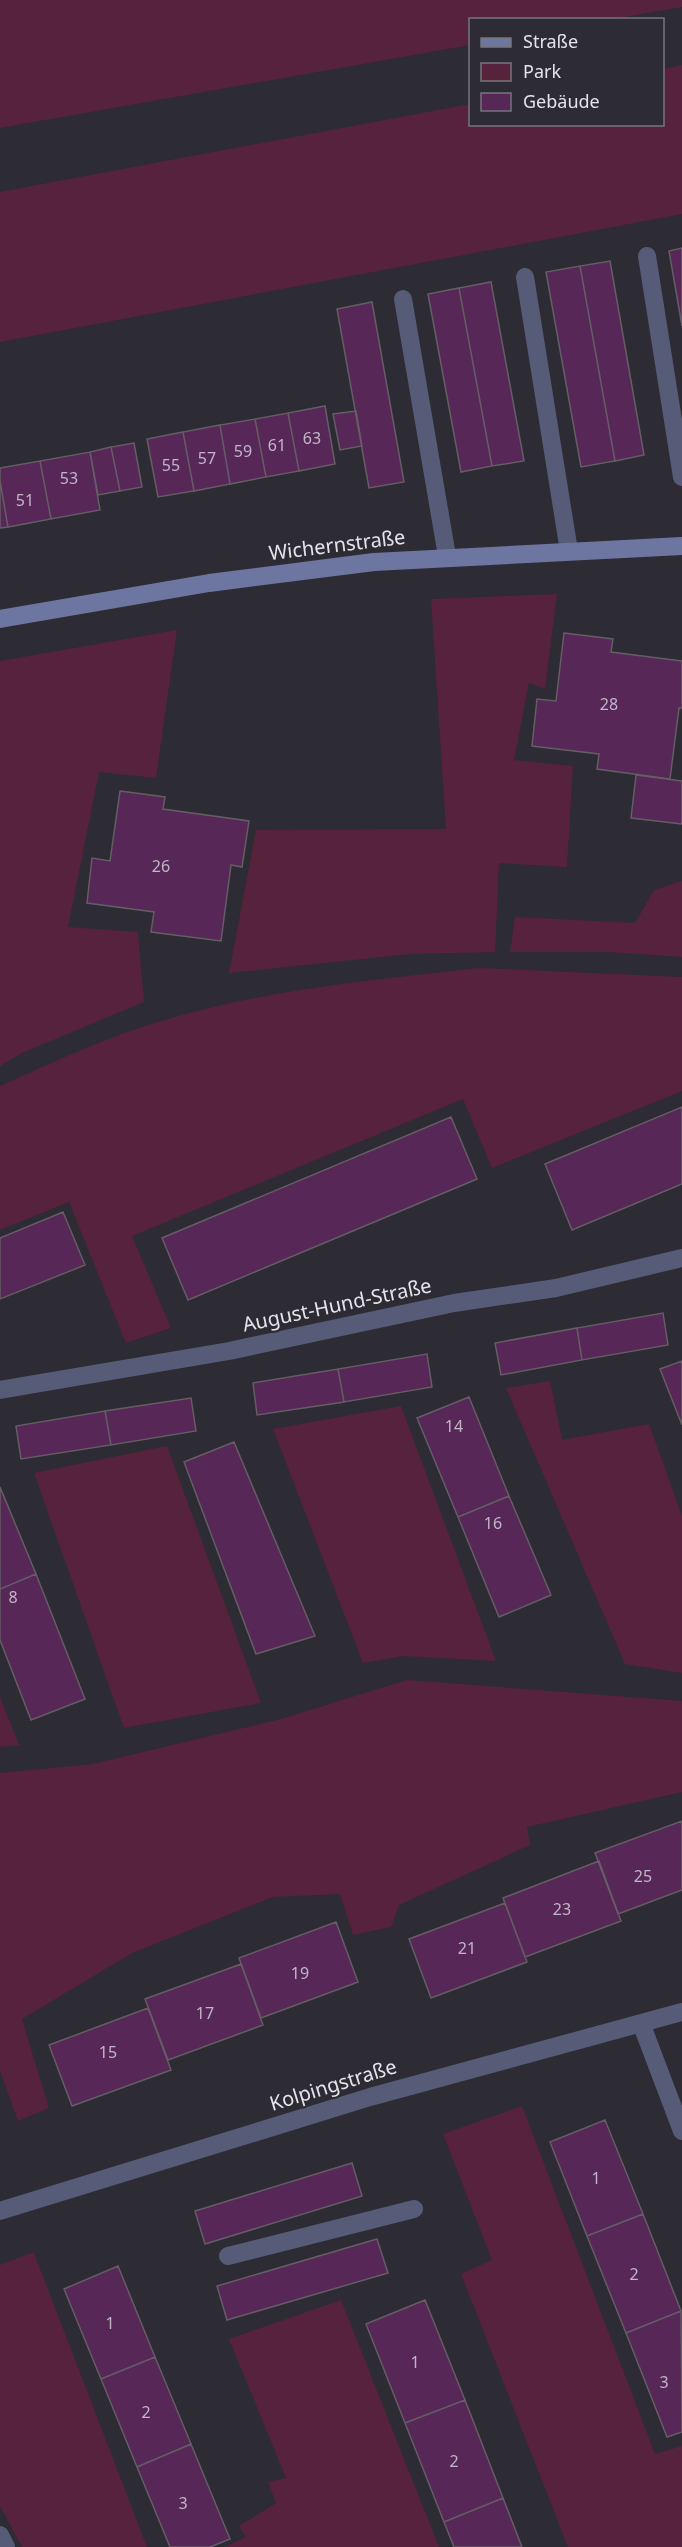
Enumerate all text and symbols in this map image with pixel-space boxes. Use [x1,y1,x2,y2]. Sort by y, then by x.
legend [469,18,664,126]
text: Straße [523,29,578,53]
text: Park [523,59,561,83]
text: Gebäude [523,89,600,113]
house number: 63 [303,427,321,449]
house number: 61 [268,434,286,456]
house number: 59 [234,440,252,462]
house number: 57 [198,447,216,469]
house number: 55 [162,454,180,476]
house number: 53 [60,467,78,489]
house number: 51 [16,489,34,511]
street label: Wichernstraße [267,523,407,566]
house number: 28 [600,693,618,715]
house number: 26 [152,855,170,877]
street label: August-Hund-Straße [240,1271,434,1338]
house number: 14 [445,1415,463,1437]
house number: 16 [484,1512,502,1534]
house number: 8 [8,1586,18,1608]
house number: 25 [634,1865,652,1887]
house number: 23 [553,1898,571,1920]
house number: 21 [458,1937,476,1959]
house number: 19 [291,1962,309,1984]
house number: 17 [196,2002,214,2024]
house number: 15 [99,2041,117,2063]
street label: Kolpingstraße [266,2052,400,2117]
house number: 1 [591,2167,601,2189]
house number: 2 [629,2263,639,2285]
house number: 1 [105,2312,115,2334]
house number: 1 [410,2351,420,2373]
house number: 3 [659,2371,669,2393]
house number: 2 [141,2401,151,2423]
house number: 2 [449,2450,459,2472]
house number: 3 [178,2492,188,2514]

